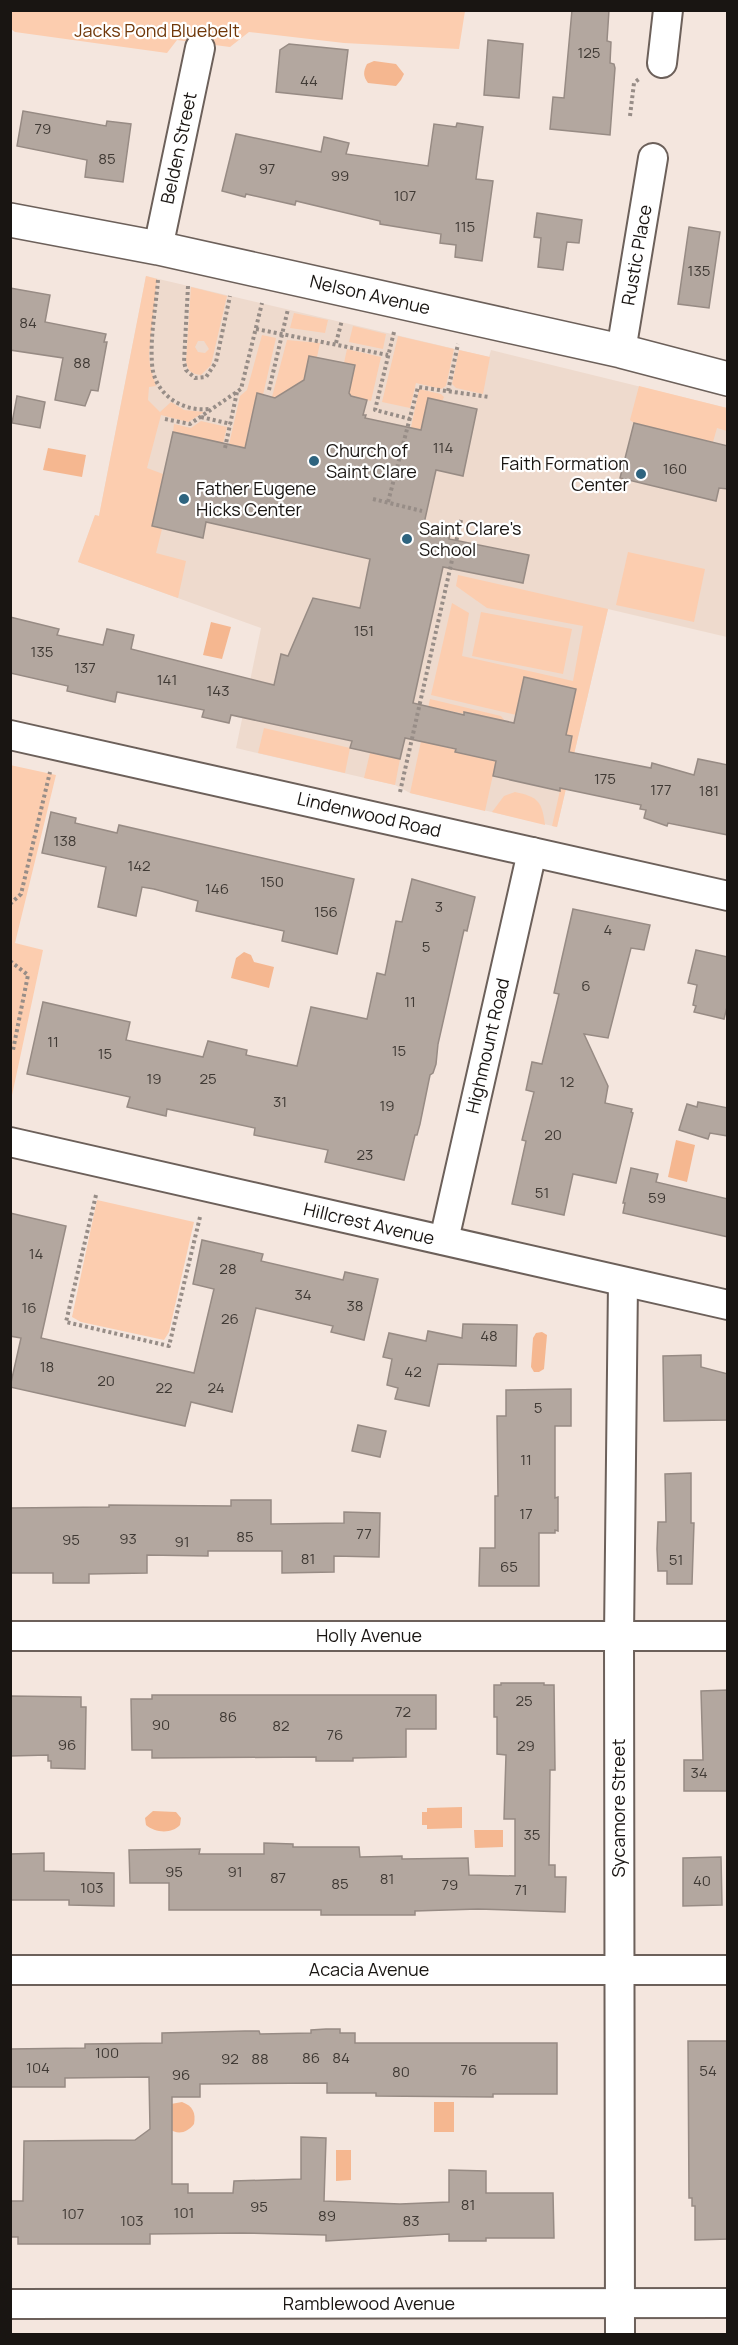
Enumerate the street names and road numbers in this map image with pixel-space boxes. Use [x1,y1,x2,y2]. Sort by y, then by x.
street label: Belden Street [154,90,202,206]
street label: Rustic Place [615,203,657,307]
street label: Nelson Avenue [308,268,433,320]
street label: Lindenwood Road [295,786,444,842]
street label: Highmount Road [460,976,514,1116]
street label: Hillcrest Avenue [301,1196,437,1250]
street label: Holly Avenue [316,1623,422,1647]
street label: Sycamore Street [606,1738,630,1878]
street label: Acacia Avenue [309,1957,429,1981]
street label: Ramblewood Avenue [283,2291,455,2315]

